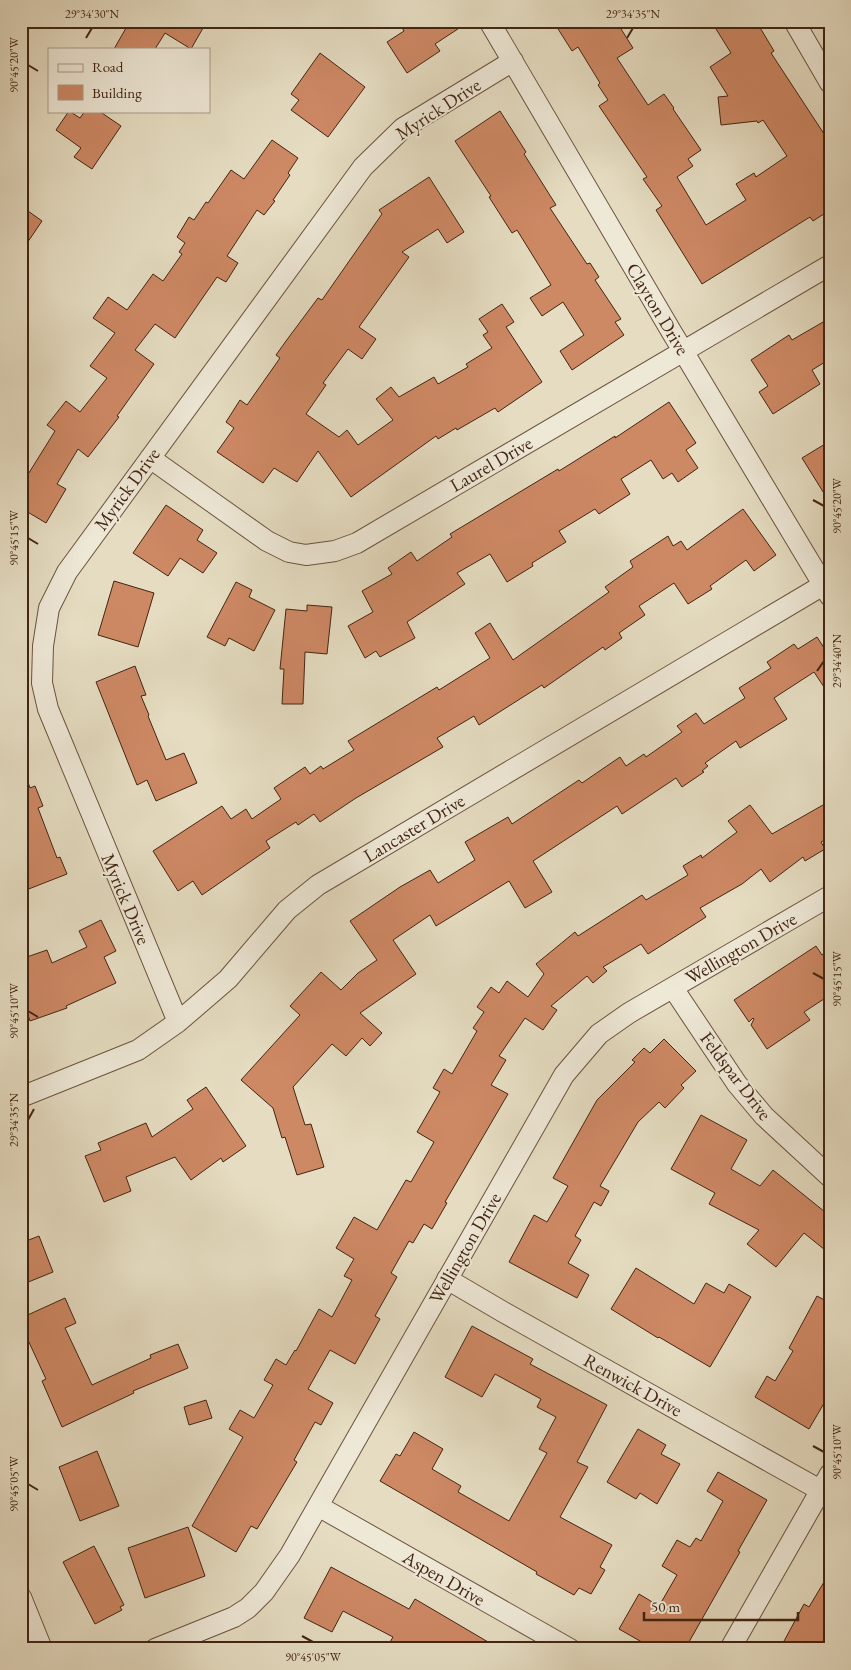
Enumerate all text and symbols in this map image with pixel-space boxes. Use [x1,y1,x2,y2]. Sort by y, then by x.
text: 29°34'30"N [65,6,119,22]
text: 29°34'35"N [606,6,660,22]
text: 90°45'20"W [6,36,22,93]
legend [48,48,210,112]
text: Road [92,57,124,76]
street label: Myrick Drive [391,72,485,146]
text: Building [92,83,142,102]
street label: Clayton Drive [621,258,695,360]
street label: Laurel Drive [445,430,537,498]
street label: Myrick Drive [88,443,166,535]
text: 90°45'20"W [829,477,845,534]
text: 90°45'15"W [6,509,22,566]
text: 29°34'40"N [829,634,845,688]
street label: Lancaster Drive [359,788,469,868]
street label: Myrick Drive [96,850,156,948]
street label: Wellington Drive [681,906,801,990]
text: 90°45'15"W [829,950,845,1007]
text: 90°45'10"W [6,982,22,1039]
street label: Feldspar Drive [695,1027,777,1125]
text: 29°34'35"N [6,1093,22,1147]
street label: Wellington Drive [423,1188,507,1308]
street label: Renwick Drive [579,1348,687,1422]
text: 90°45'10"W [829,1423,845,1480]
text: 90°45'05"W [6,1455,22,1512]
street label: Aspen Drive [397,1544,490,1612]
scale bar [644,1590,797,1622]
text: 50 m [651,1597,680,1616]
text: 90°45'05"W [285,1649,342,1665]

